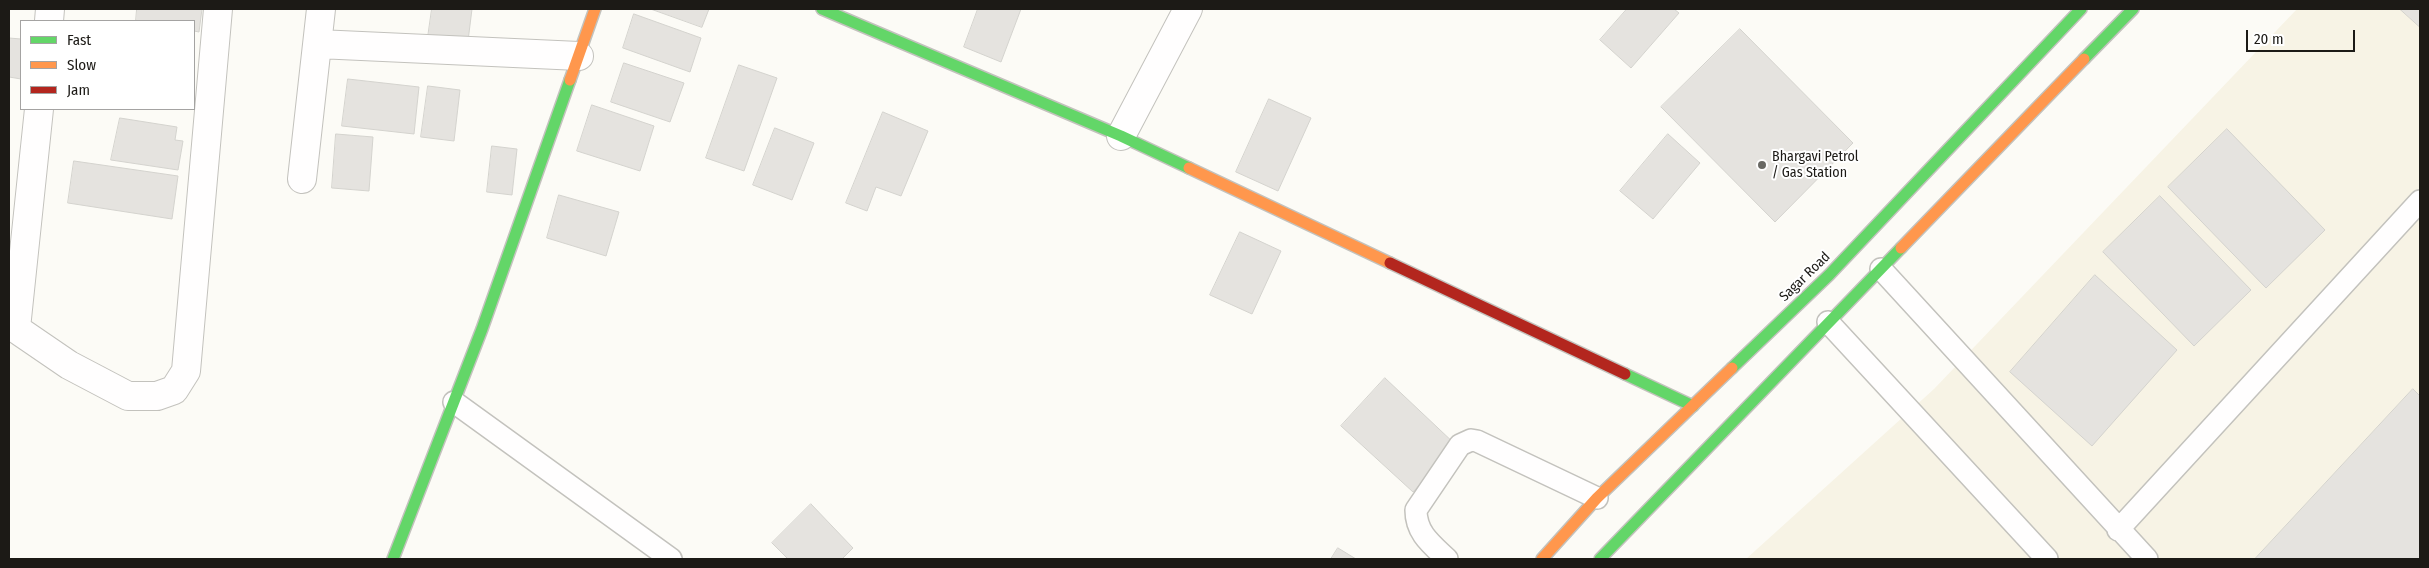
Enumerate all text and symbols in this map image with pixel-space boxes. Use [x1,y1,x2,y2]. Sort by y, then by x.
legend [20,20,195,110]
scale bar [2249,20,2358,52]
text: 20 m [2254,30,2284,48]
text: Fast [67,31,91,49]
text: Slow [67,56,96,74]
text: Jam [67,81,90,99]
place label: Bhargavi Petrol / Gas Station [1772,149,1859,182]
marker: Bhargavi Petrol / Gas Station [1756,159,1768,171]
street label: Sagar Road [1776,249,1834,305]

